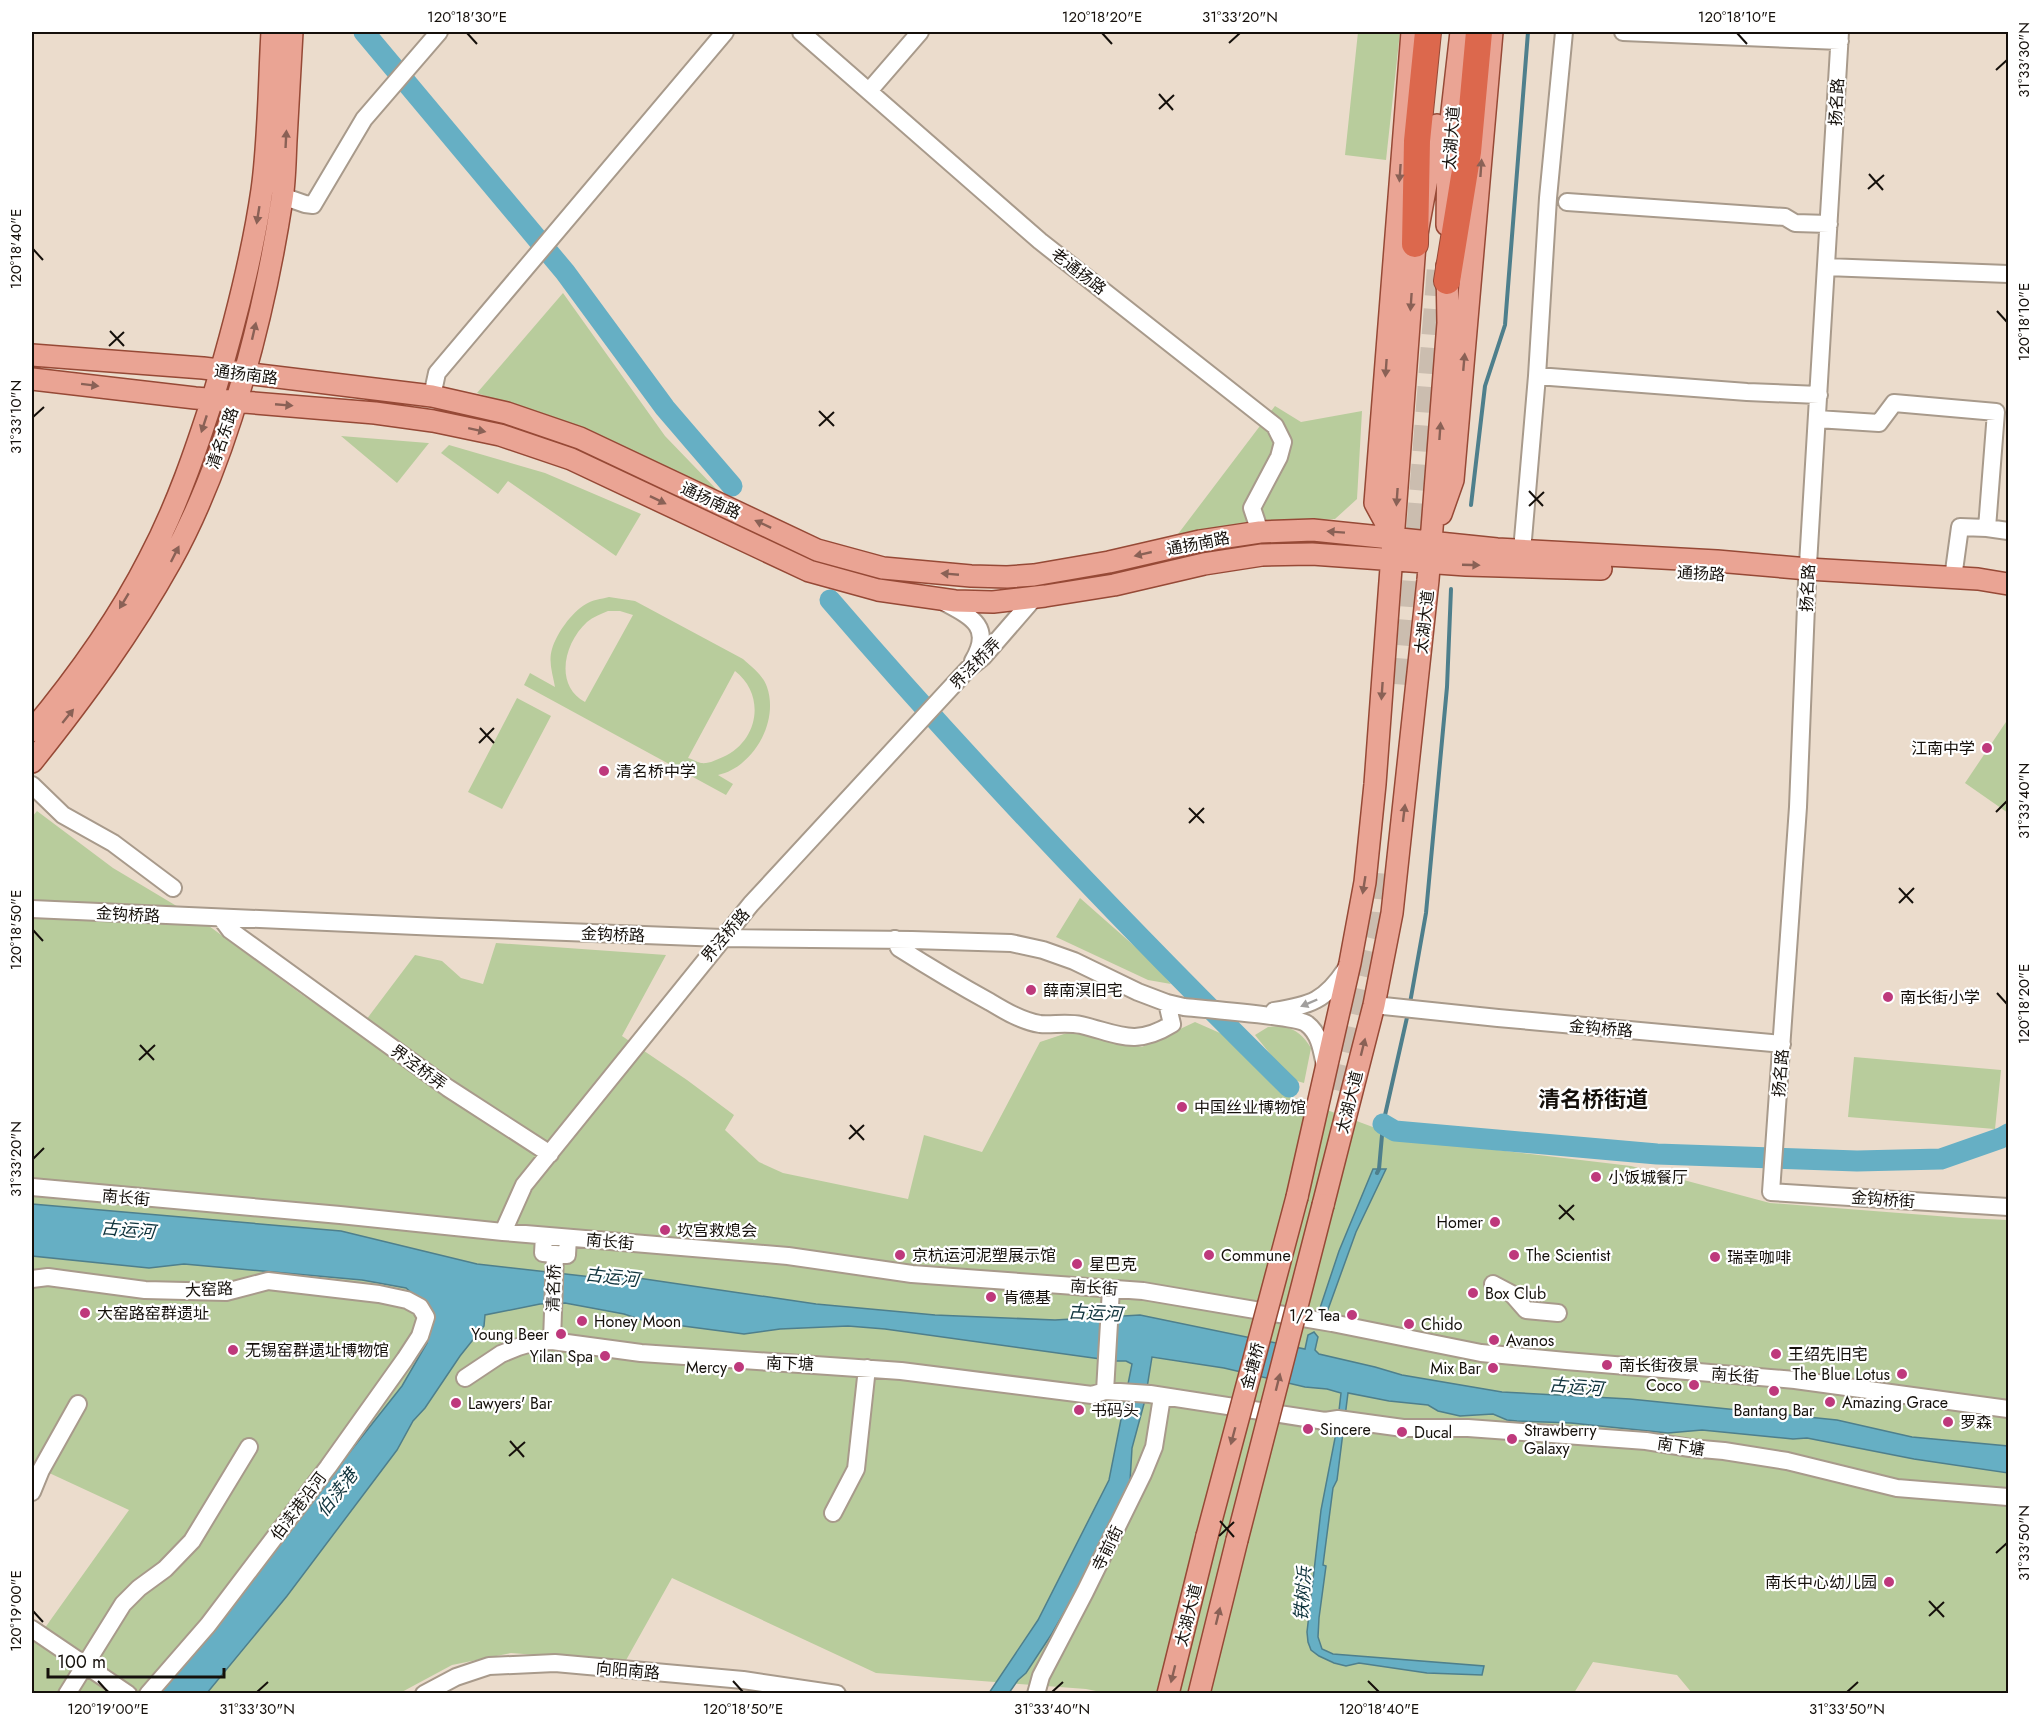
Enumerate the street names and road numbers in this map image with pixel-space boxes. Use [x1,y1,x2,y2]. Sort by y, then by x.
street label: 扬名路 [1824,77,1849,127]
street label: 太湖大道 [1438,105,1465,171]
street label: 老通扬路 [1046,243,1111,300]
street label: 通扬南路 [213,359,279,390]
street label: 清名东路 [201,404,244,472]
street label: 通扬南路 [677,477,745,524]
street label: 通扬南路 [1164,526,1232,561]
street label: 通扬路 [1676,561,1726,586]
street label: 扬名路 [1795,563,1820,613]
street label: 太湖大道 [1410,589,1439,655]
street label: 界泾桥弄 [945,632,1006,694]
street label: 金钩桥路 [95,901,161,928]
street label: 界泾桥路 [696,903,755,967]
street label: 金钩桥路 [581,922,645,947]
street label: 金钩桥路 [1568,1014,1634,1043]
street label: 界泾桥弄 [386,1039,451,1096]
street label: 扬名路 [1767,1048,1794,1098]
street label: 太湖大道 [1331,1068,1368,1136]
street label: 南长街 [101,1184,151,1211]
street label: 金钩桥街 [1850,1186,1916,1213]
street label: 南长街 [585,1228,635,1255]
street label: 清名桥 [541,1264,566,1312]
street label: 南长街 [1069,1274,1119,1301]
street label: 大窑路 [184,1277,234,1302]
street label: 金塘桥 [1235,1340,1270,1392]
street label: 南下塘 [766,1351,814,1376]
street label: 南长街 [1710,1362,1760,1389]
street label: 南下塘 [1656,1432,1706,1461]
street label: 伯渎港沿河 [265,1467,332,1545]
street label: 寺前街 [1087,1522,1128,1575]
street label: 太湖大道 [1170,1581,1207,1649]
street label: 向阳南路 [595,1656,661,1685]

